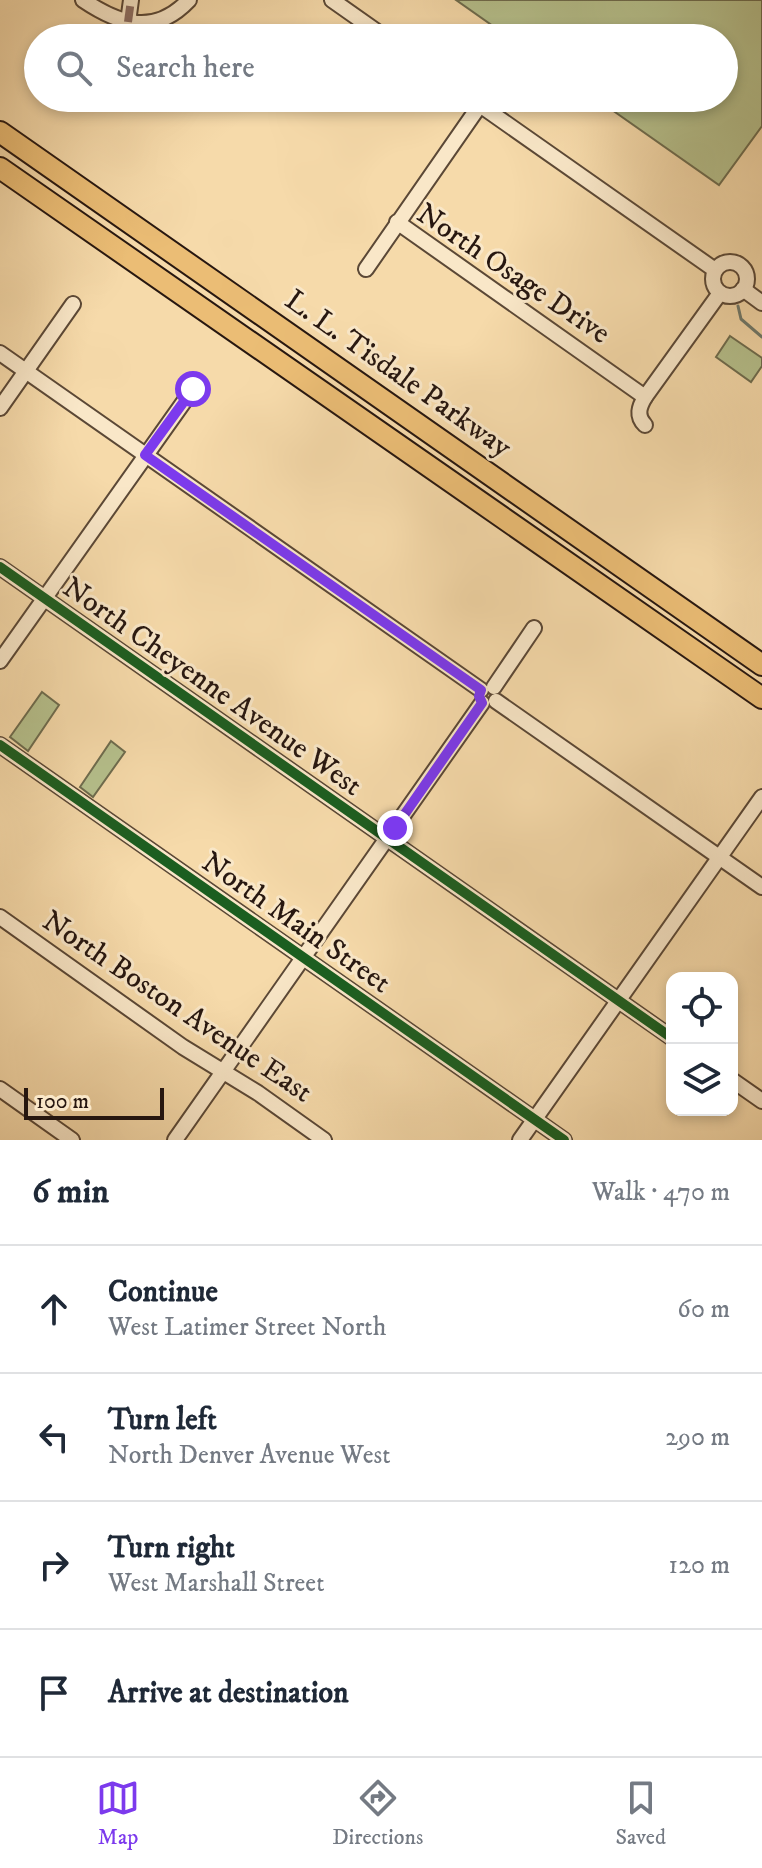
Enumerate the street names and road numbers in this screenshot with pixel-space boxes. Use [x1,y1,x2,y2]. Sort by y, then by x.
street label: North Osage Drive [409,196,617,352]
street label: L. L. Tisdale Parkway [278,282,519,466]
street label: North Cheyenne Avenue West [55,569,369,805]
street label: North Main Street [194,844,398,1002]
street label: North Boston Avenue East [35,903,319,1111]

